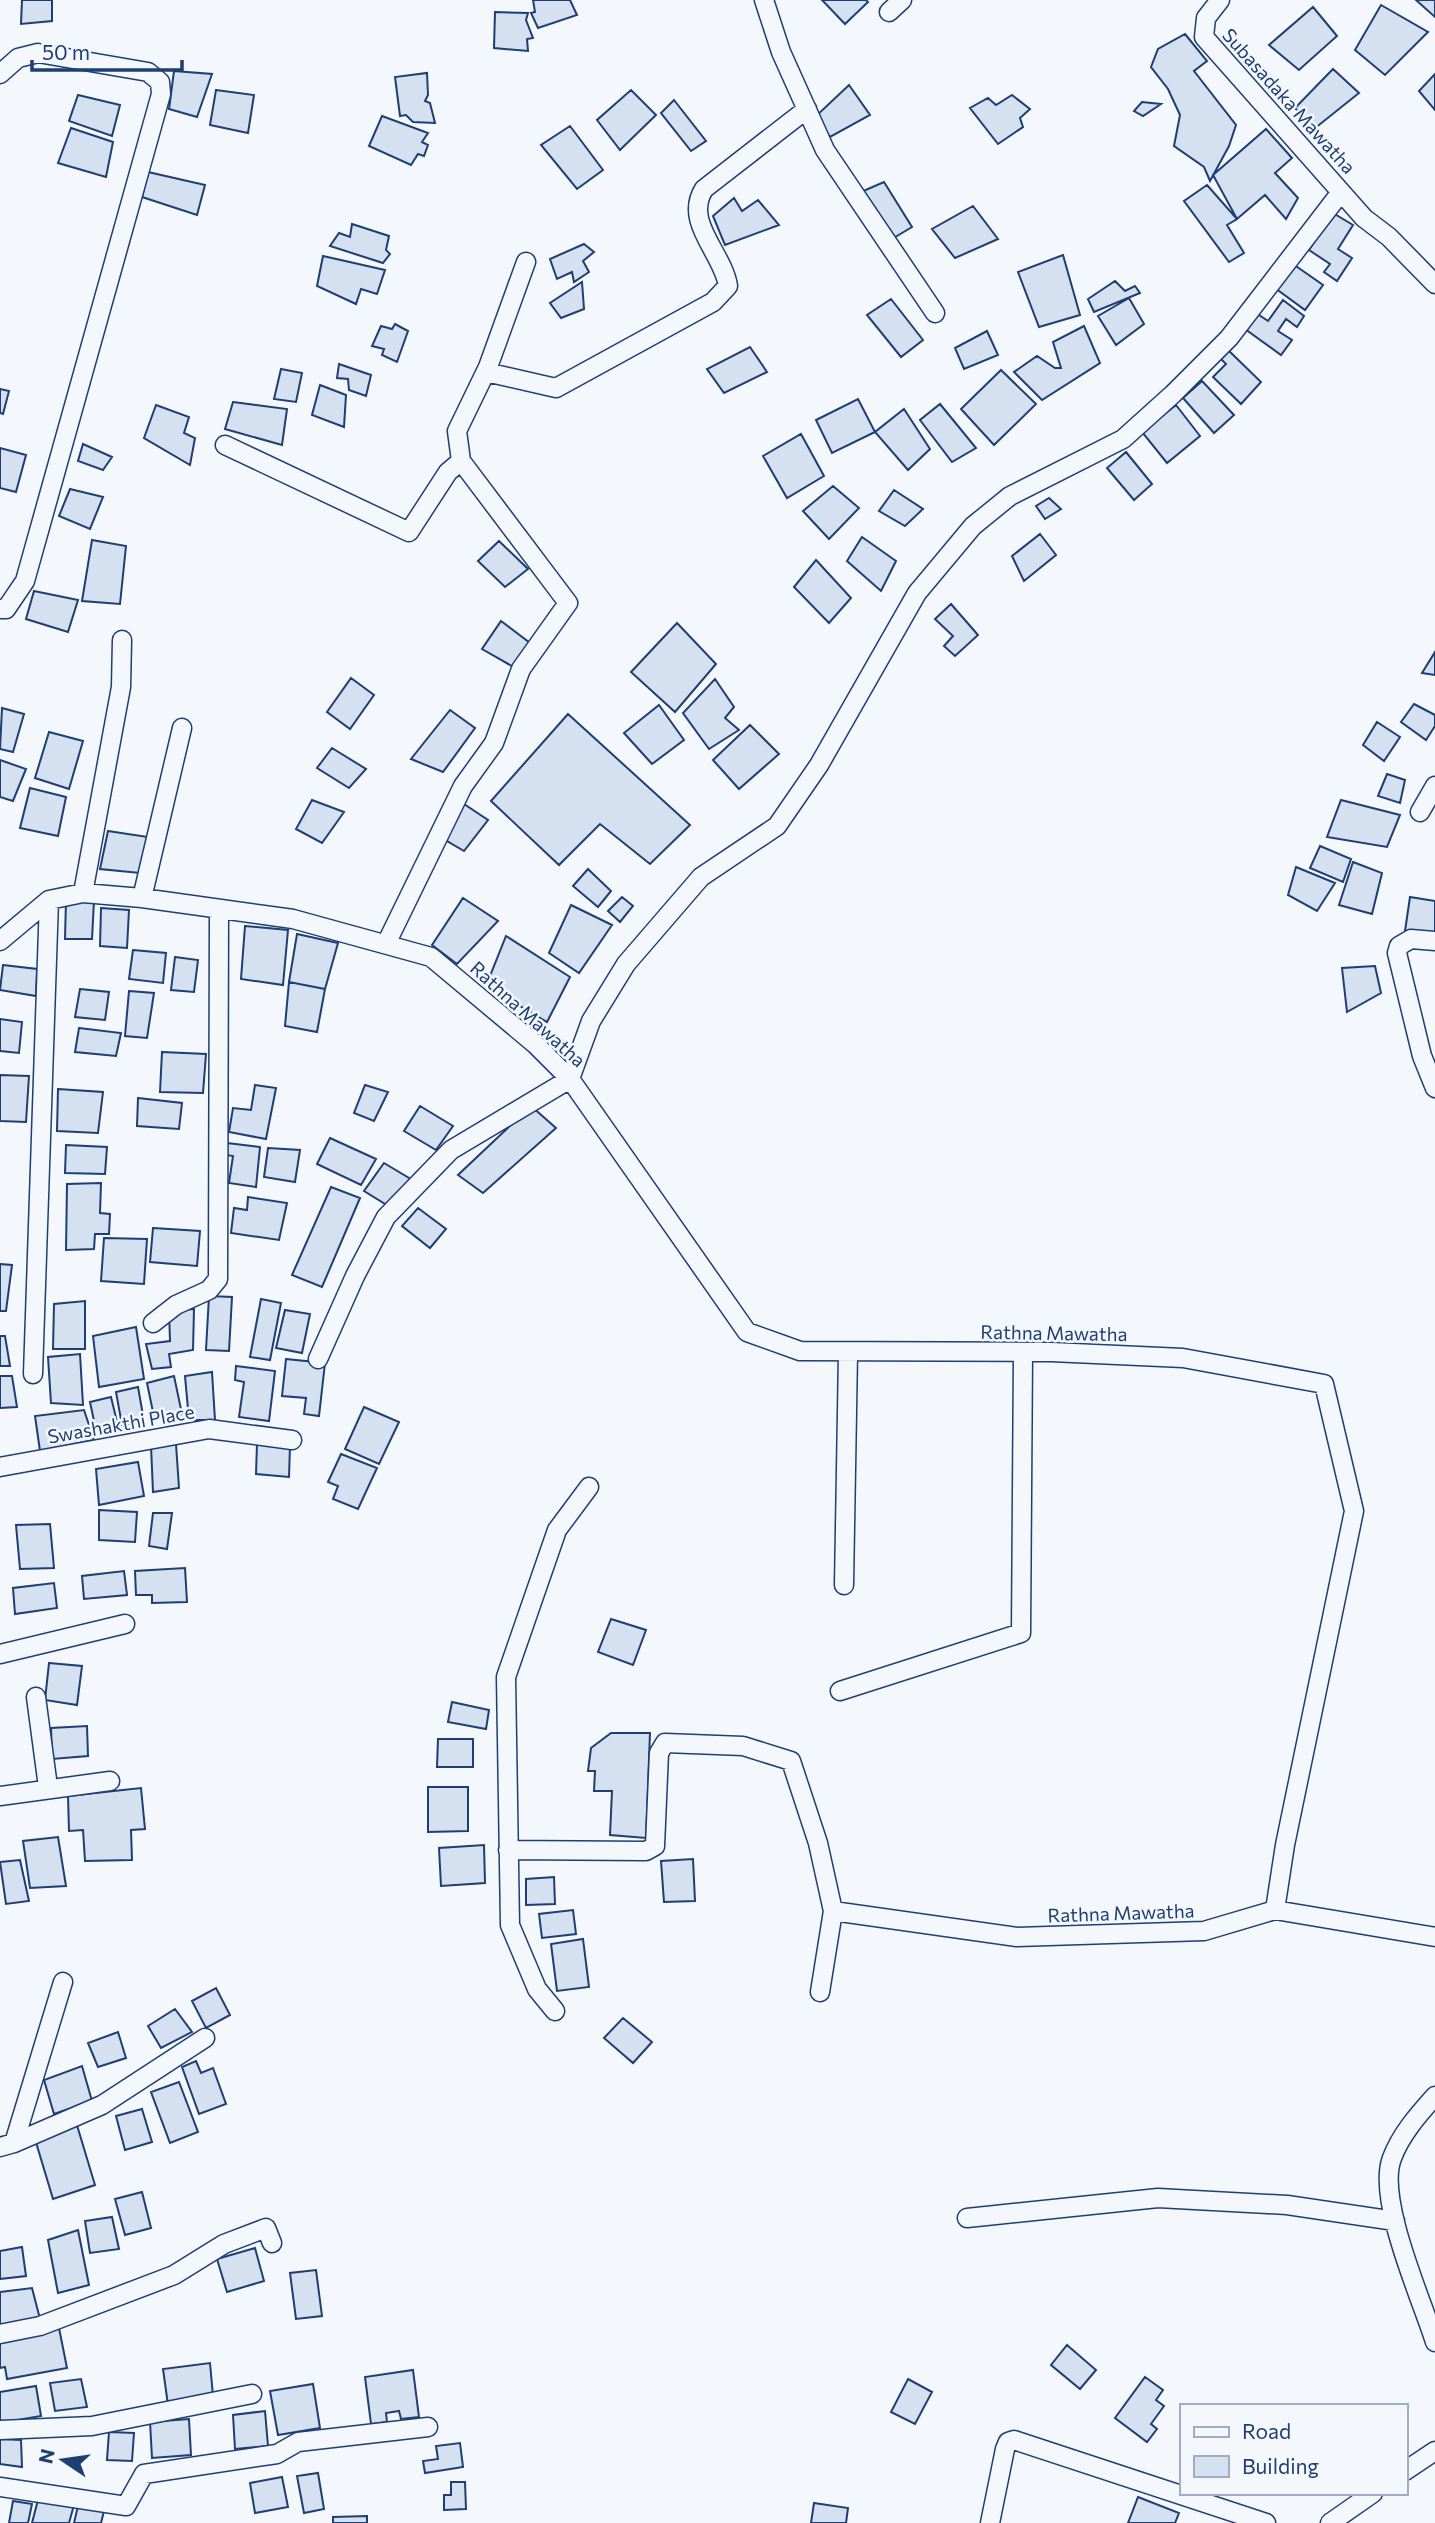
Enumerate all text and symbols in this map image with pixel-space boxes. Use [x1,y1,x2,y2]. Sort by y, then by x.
street label: Subasadaka Mawatha [1218,23,1361,178]
scale bar [32,28,182,72]
text: 50 m [42,39,90,64]
street label: Rathna Mawatha [466,956,591,1071]
street label: Rathna Mawatha [980,1320,1128,1345]
street label: Swashakthi Place [46,1399,196,1448]
street label: Rathna Mawatha [1047,1898,1195,1927]
legend [1180,2404,1407,2495]
text: Road [1242,2418,1291,2443]
north arrow [28,2425,98,2495]
text: N [33,2447,59,2466]
text: Building [1242,2453,1319,2478]

